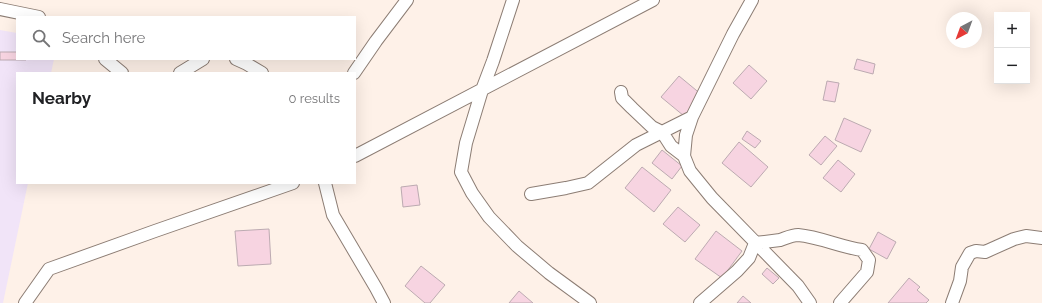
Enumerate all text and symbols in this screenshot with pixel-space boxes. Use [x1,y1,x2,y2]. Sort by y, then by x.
north arrow [946,12,982,48]
map controls [994,12,1030,84]
button: + [994,12,1030,48]
search box [16,16,356,60]
icon: search [30,27,52,49]
text: Search here [62,29,145,47]
button: − [994,48,1030,84]
text: Nearby [32,88,91,108]
text: 0 results [289,91,340,106]

